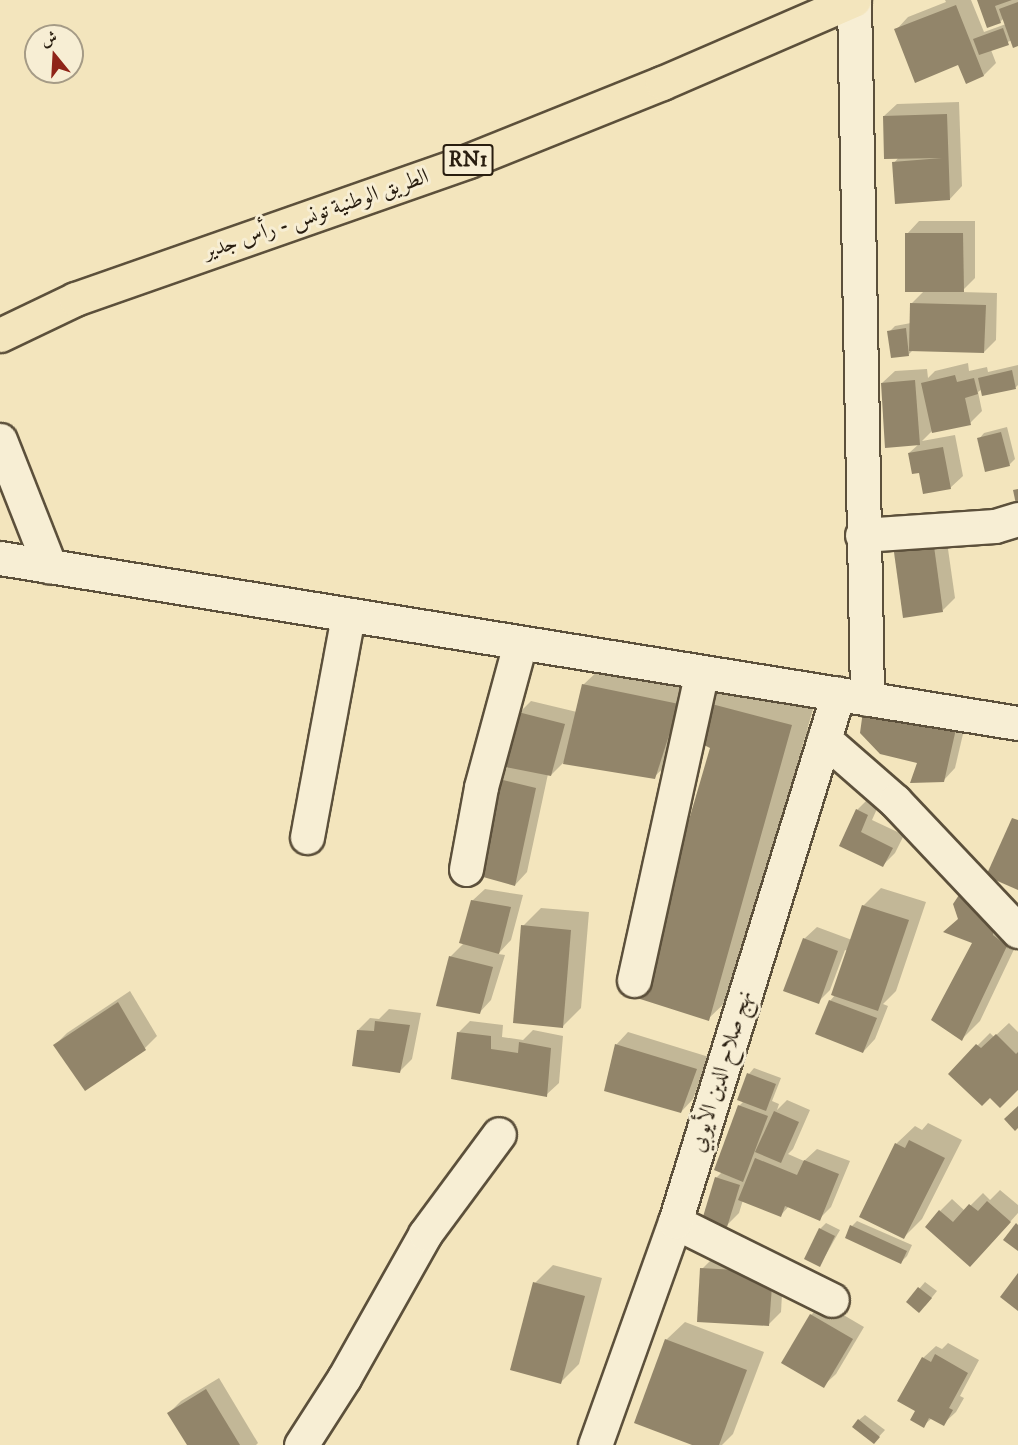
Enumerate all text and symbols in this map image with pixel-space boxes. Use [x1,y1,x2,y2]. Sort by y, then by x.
north arrow [24,24,84,84]
text: ش [38,27,60,51]
road number: RN1 [442,142,494,178]
street label: الطريق الوطنية تونس - رأس جدير [200,163,432,265]
street label: نهج صلاح الدين الأيوبي [684,987,758,1155]

